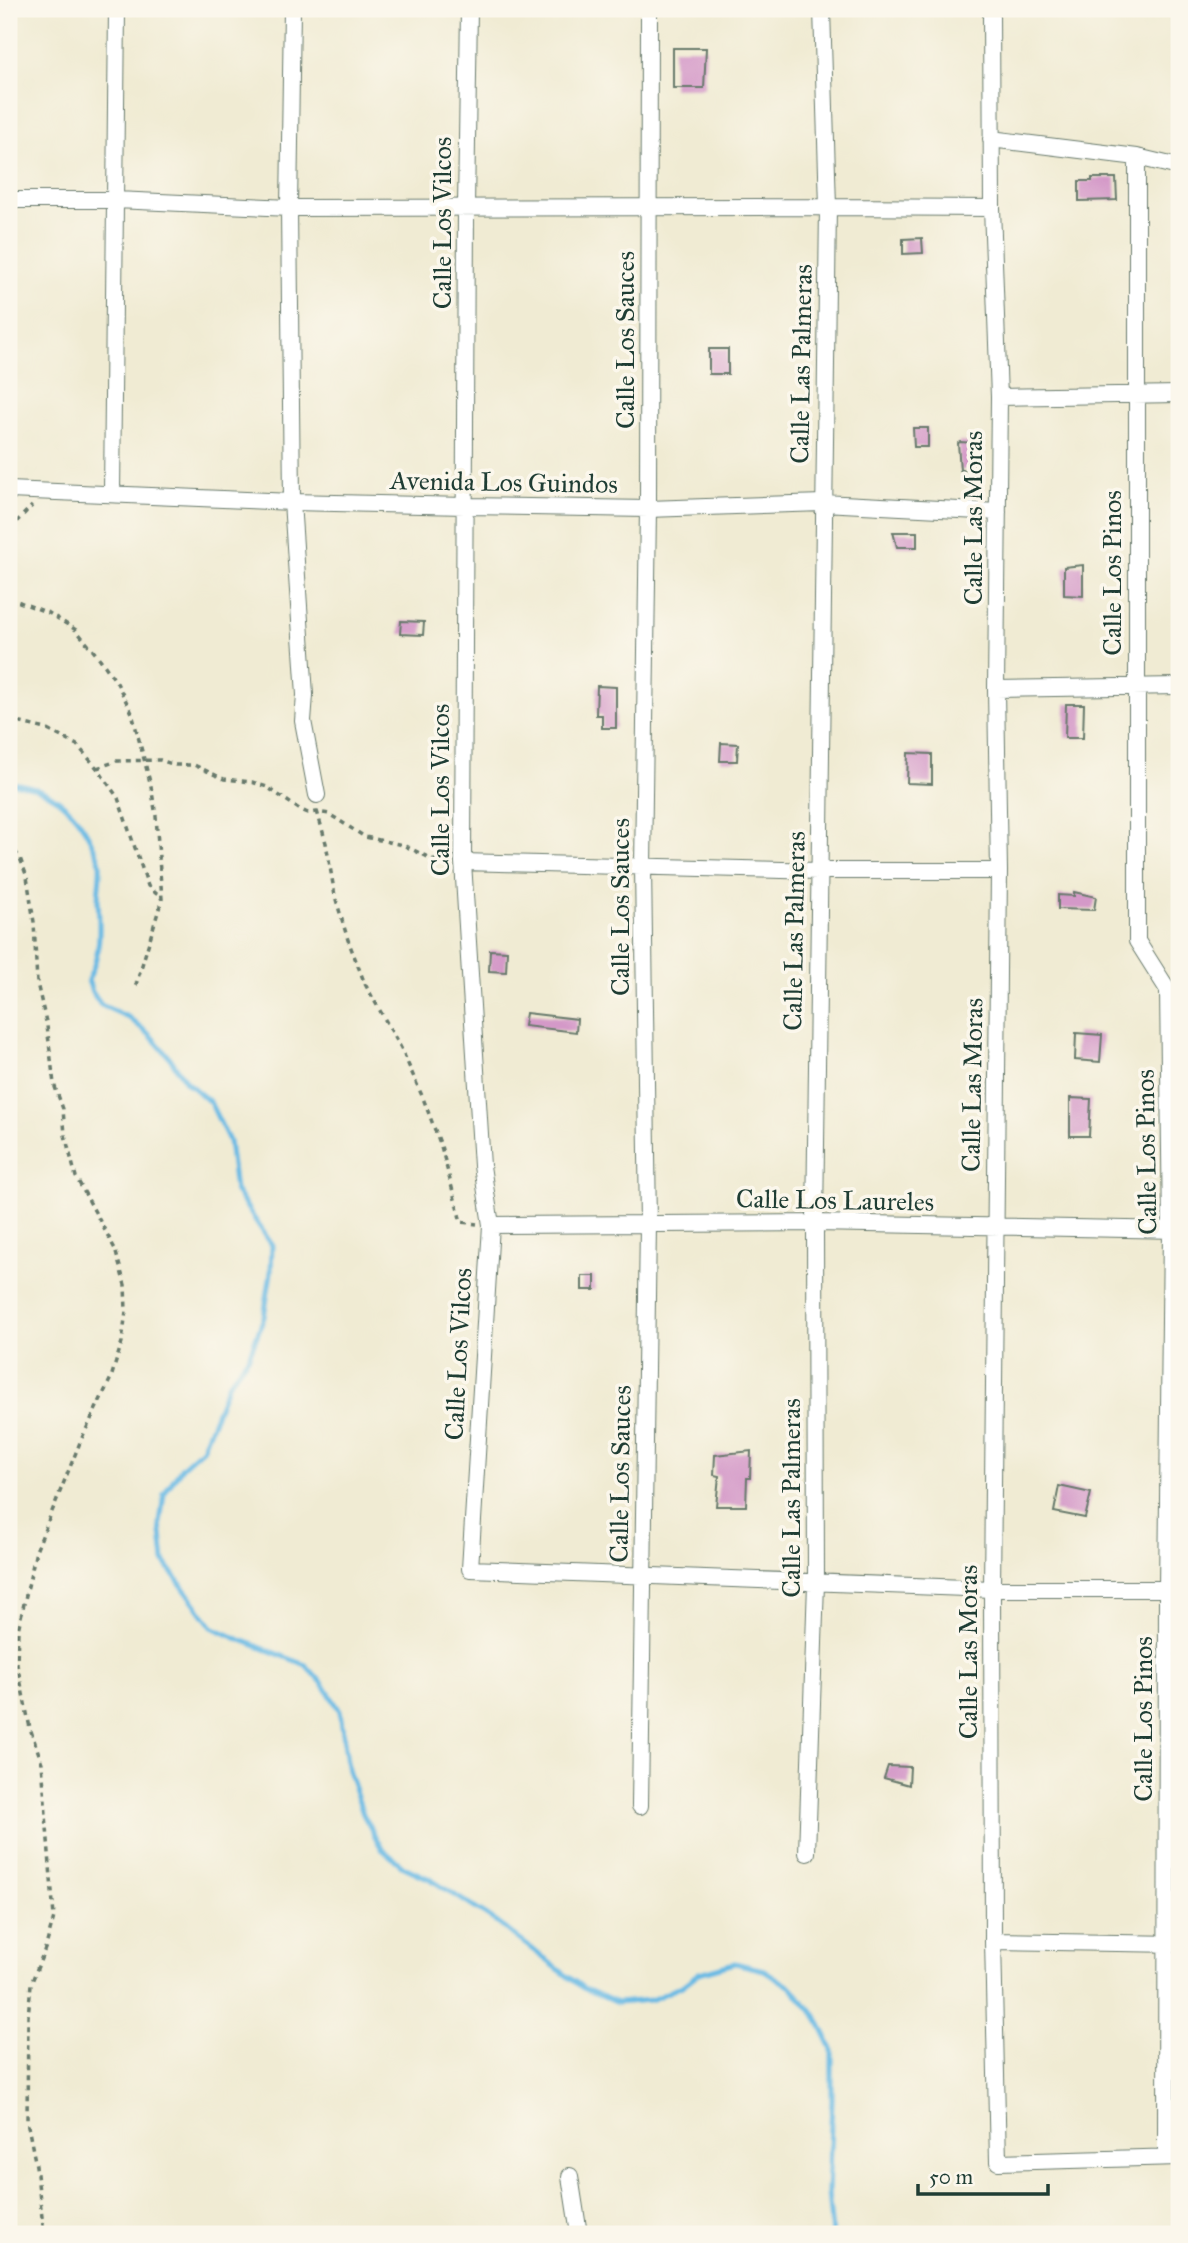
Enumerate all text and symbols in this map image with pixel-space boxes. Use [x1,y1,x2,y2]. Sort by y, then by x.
street label: Calle Los Vilcos [426,137,458,309]
street label: Calle Los Sauces [609,251,641,429]
street label: Calle Las Palmeras [783,264,819,464]
street label: Calle Las Moras [957,431,989,605]
street label: Avenida Los Guindos [389,464,618,500]
street label: Calle Los Pinos [1096,490,1128,656]
street label: Calle Los Vilcos [424,704,456,876]
street label: Calle Los Sauces [604,818,636,996]
street label: Calle Las Palmeras [776,831,812,1031]
street label: Calle Las Moras [954,998,990,1172]
street label: Calle Los Pinos [1129,1069,1163,1235]
street label: Calle Los Laureles [736,1182,934,1218]
street label: Calle Los Vilcos [438,1267,478,1441]
street label: Calle Los Sauces [602,1385,638,1563]
street label: Calle Las Palmeras [775,1398,807,1598]
street label: Calle Las Moras [952,1565,984,1739]
street label: Calle Los Pinos [1127,1636,1159,1802]
scale bar [918,2152,1048,2196]
text: 50 m [929,2164,974,2190]

